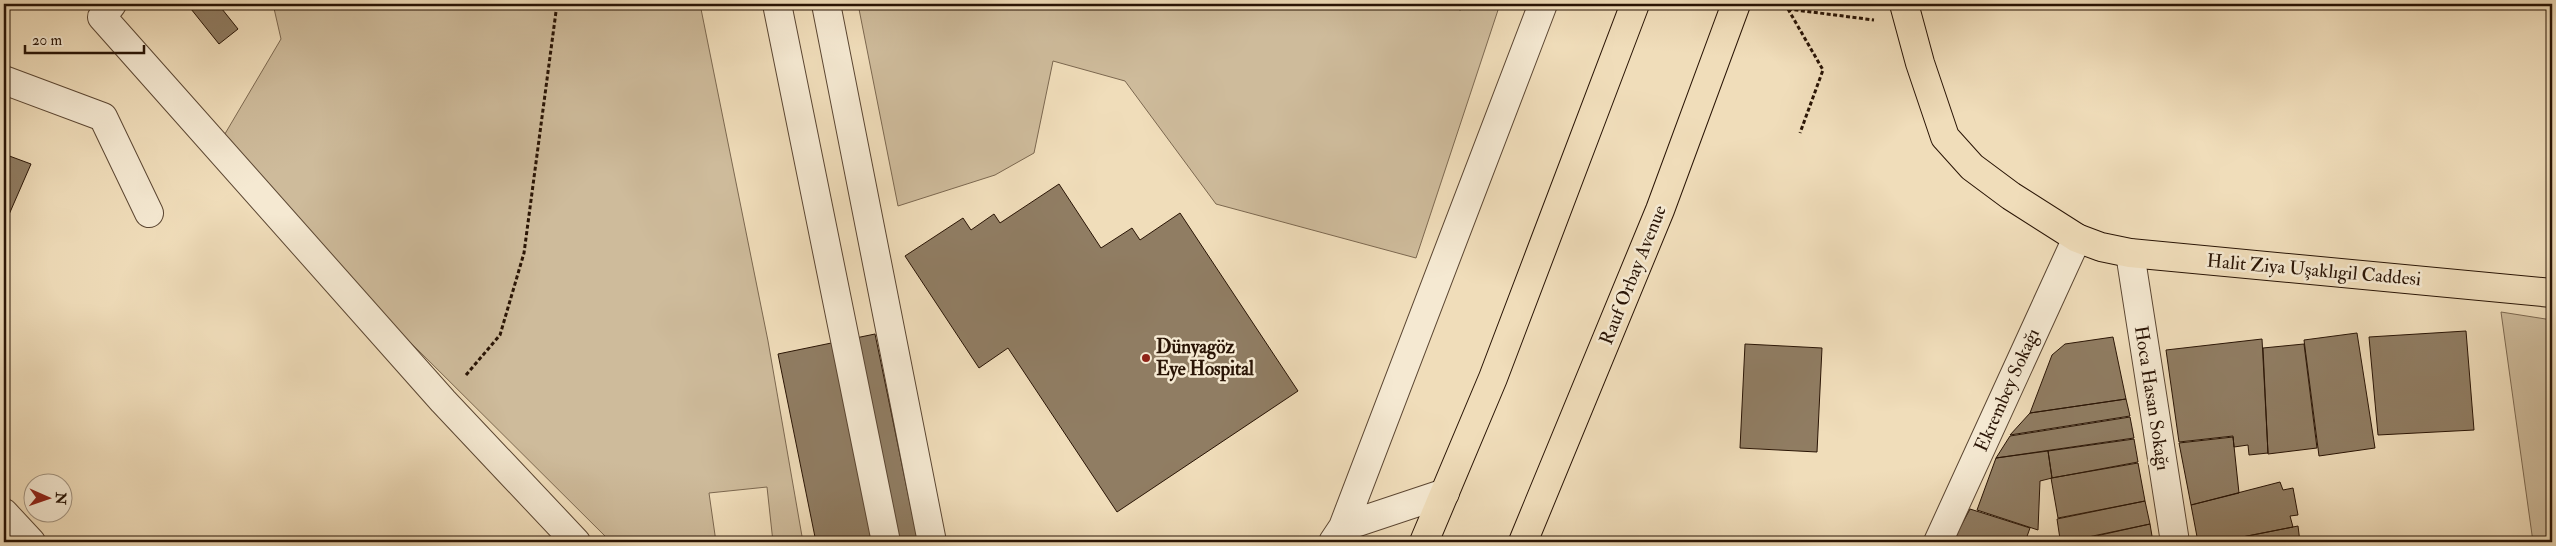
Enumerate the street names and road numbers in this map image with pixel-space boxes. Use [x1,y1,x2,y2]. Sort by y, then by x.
street label: Rauf Orbay Avenue [1594,202,1672,348]
street label: Halit Ziya Uşaklıgil Caddesi [2206,249,2422,291]
street label: Ekrembey Sokağı [1969,324,2045,456]
street label: Hoca Hasan Sokağı [2129,324,2175,472]

